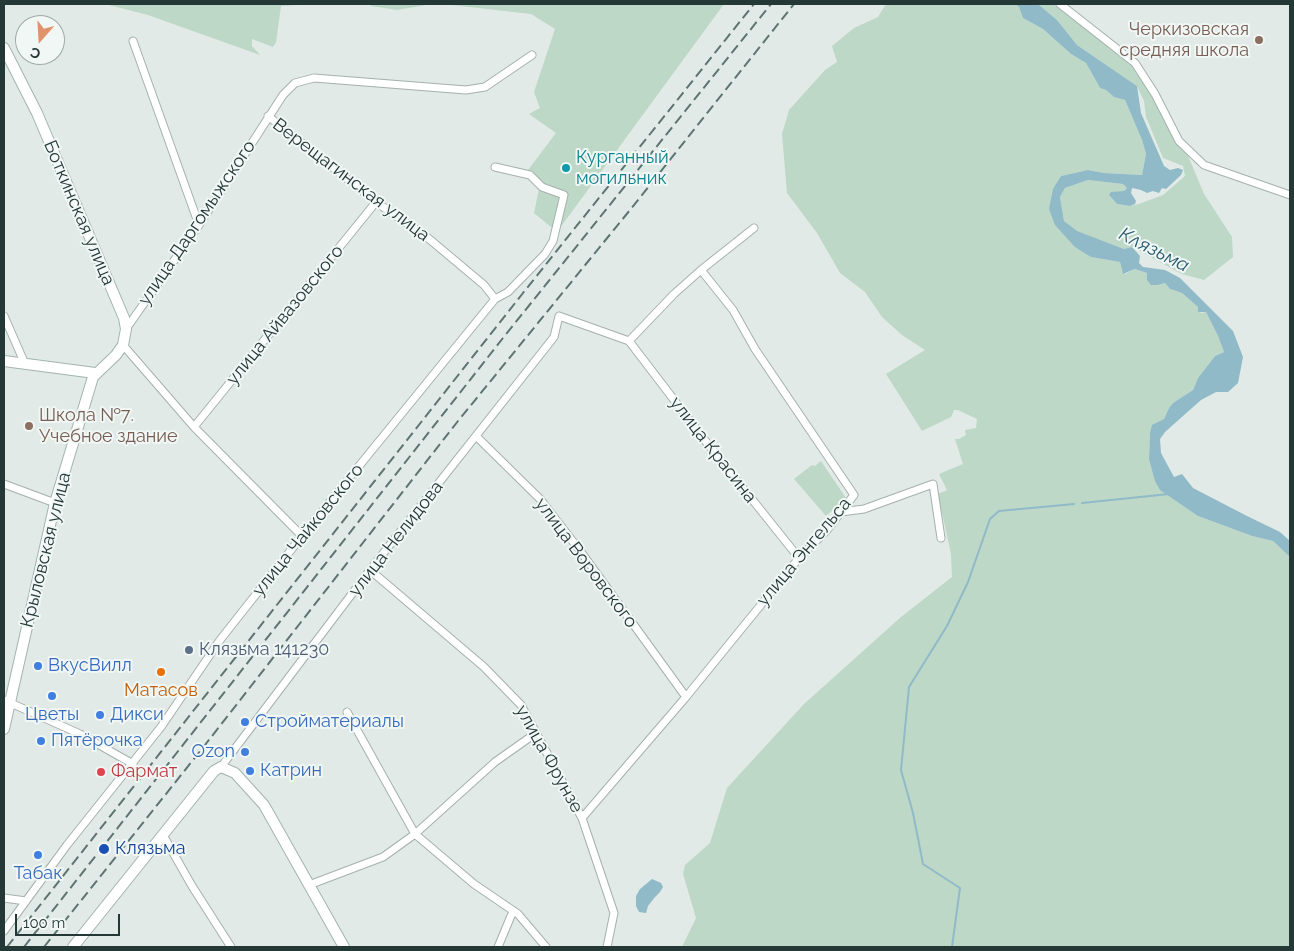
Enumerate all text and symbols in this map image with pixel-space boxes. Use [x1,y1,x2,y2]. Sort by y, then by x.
north arrow [15,15,65,65]
place label: Черкизовская средняя школа [1119,19,1249,62]
marker: Черкизовская средняя школа [1253,34,1265,46]
text: С [28,44,43,62]
street label: Верещагинская улица [268,114,434,246]
street label: улица Даргомыжского [134,136,260,310]
street label: Боткинская улица [39,137,119,289]
place label: Курганный могильник [576,147,669,190]
marker: Курганный могильник [560,162,572,174]
water label: Клязьма [1115,223,1193,277]
street label: улица Айвазовского [222,241,348,389]
street label: улица Красина [665,393,761,507]
place label: Школа №7. Учебное здание [39,405,177,448]
marker: Школа №7. Учебное здание [23,420,35,432]
street label: улица Чайковского [248,459,368,601]
street label: Крыловская улица [16,470,76,630]
street label: улица Нелидова [344,477,448,601]
street label: улица Энгельса [752,493,856,611]
street label: улица Воровского [530,494,642,632]
place label: Клязьма 141230 [199,639,329,661]
marker: Клязьма 141230 [183,644,195,656]
place label: ВкусВилл [48,655,132,677]
marker: ВкусВилл [32,660,44,672]
marker: Матасов [155,666,167,678]
place label: Матасов [124,680,198,702]
marker: Цветы [46,690,58,702]
street label: улица Фрунзе [510,701,588,817]
place label: Цветы [25,704,79,726]
place label: Дикси [110,704,164,726]
marker: Дикси [94,709,106,721]
place label: Стройматериалы [255,711,404,733]
marker: Стройматериалы [239,716,251,728]
place label: Пятёрочка [51,730,143,752]
marker: Пятёрочка [35,735,47,747]
place label: Ozon [192,741,235,763]
marker: Ozon [239,746,251,758]
place label: Катрин [260,760,322,782]
place label: Фармат [111,761,177,783]
marker: Катрин [244,765,256,777]
marker: Фармат [95,766,107,778]
place label: Клязьма [115,838,185,860]
marker: Клязьма [97,842,111,856]
marker: Табак [32,849,44,861]
place label: Табак [13,863,63,885]
scale bar [18,904,122,936]
text: 100 m [23,914,65,932]

